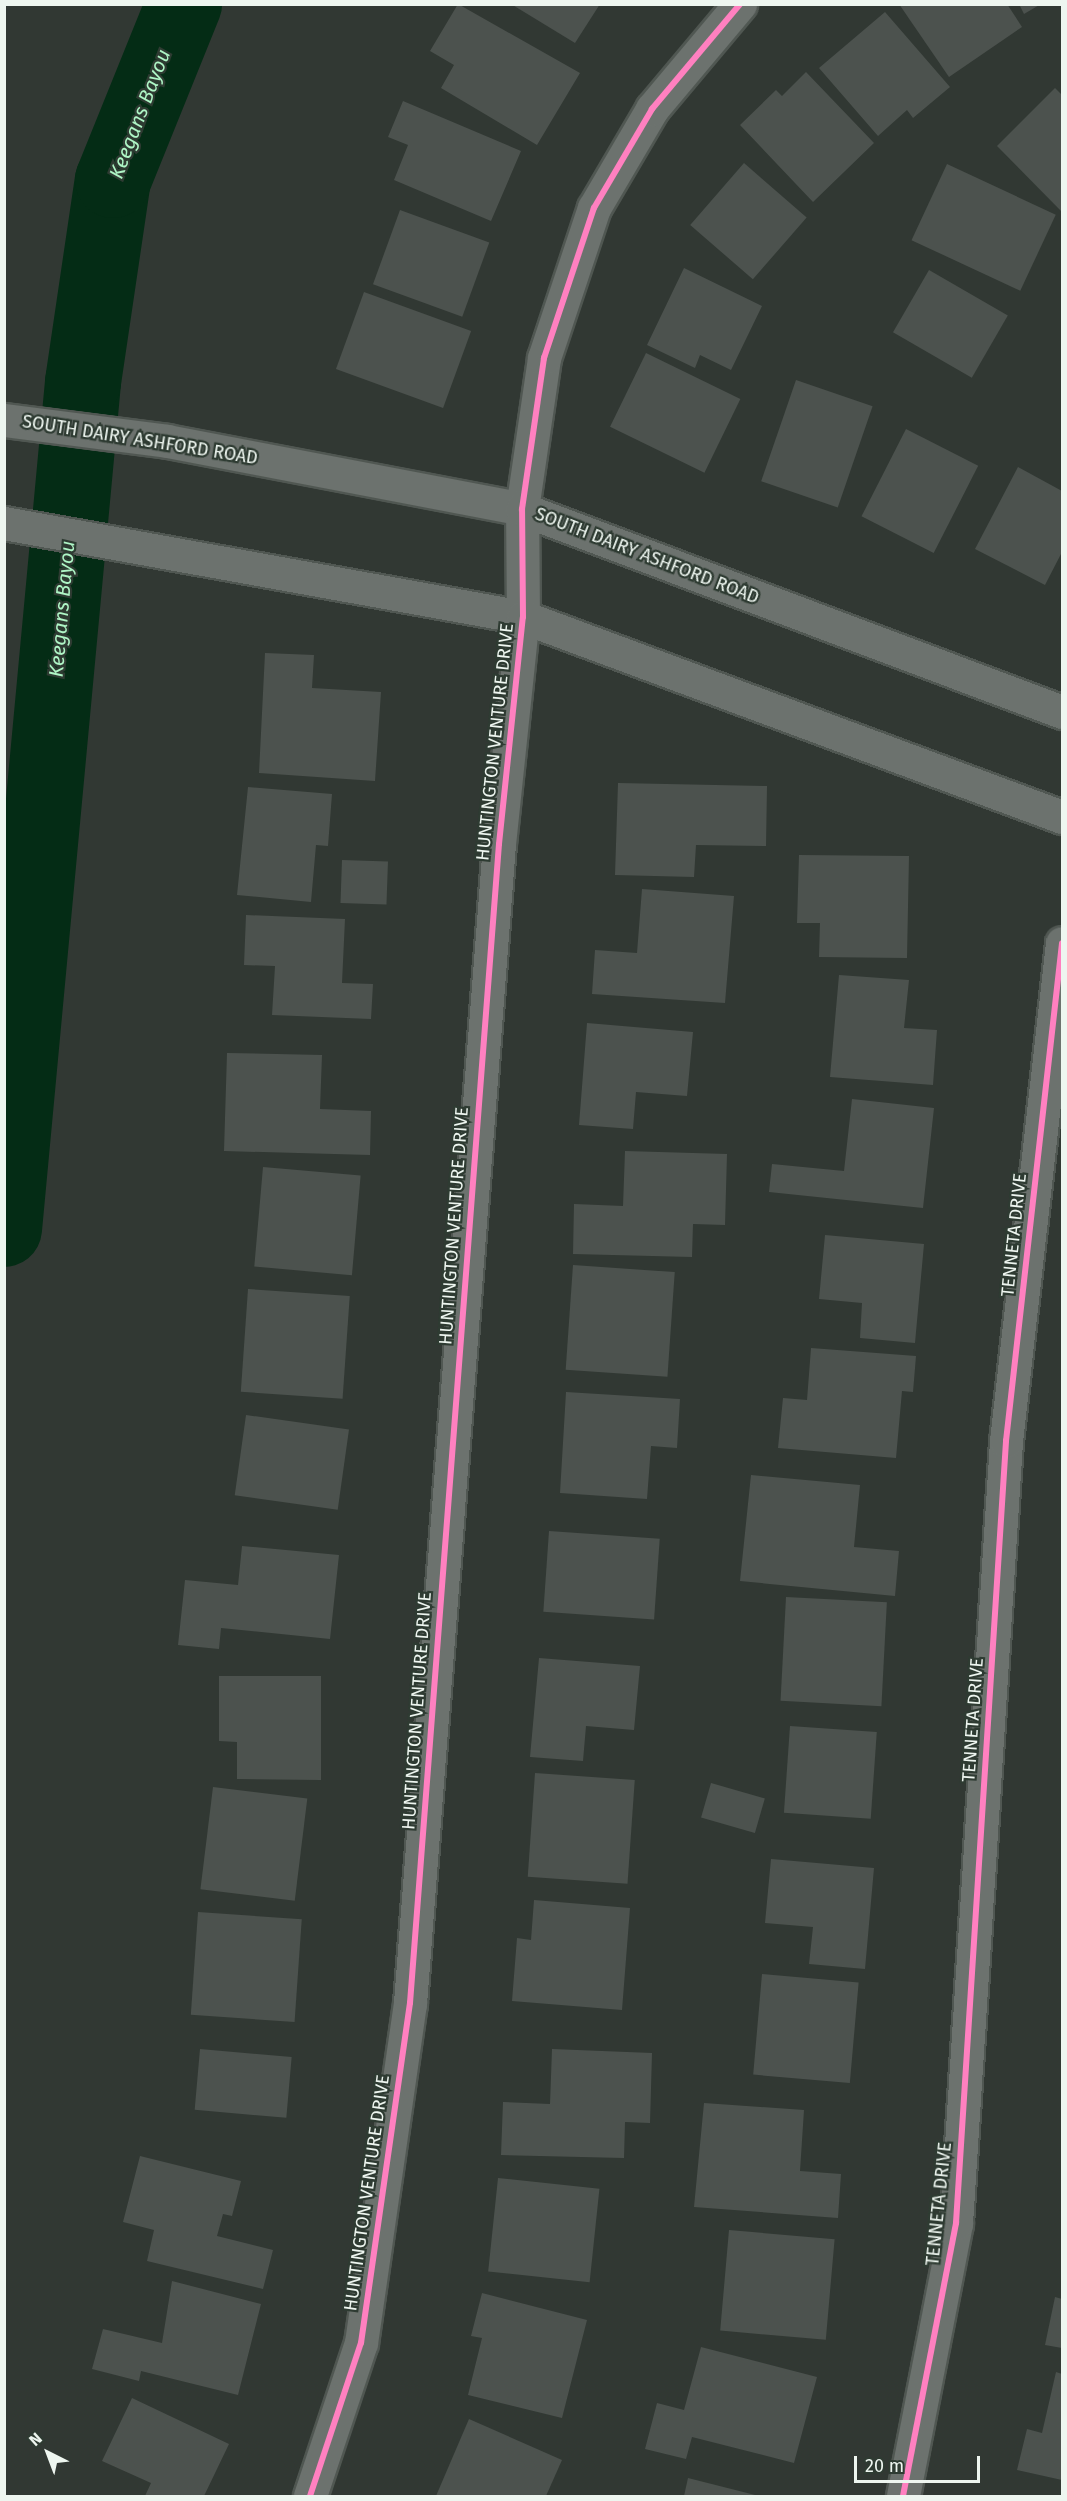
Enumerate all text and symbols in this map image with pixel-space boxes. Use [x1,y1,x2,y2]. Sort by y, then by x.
water label: Keegans Bayou [104,46,176,182]
street label: SOUTH DAIRY ASHFORD ROAD [21,411,259,469]
street label: SOUTH DAIRY ASHFORD ROAD [532,503,762,609]
water label: Keegans Bayou [44,540,80,678]
street label: HUNTINGTON VENTURE DRIVE [472,622,518,862]
street label: HUNTINGTON VENTURE DRIVE [435,1106,473,1346]
street label: TENNETA DRIVE [997,1172,1031,1298]
street label: HUNTINGTON VENTURE DRIVE [398,1591,436,1831]
street label: TENNETA DRIVE [958,1657,988,1783]
street label: HUNTINGTON VENTURE DRIVE [340,2073,394,2313]
street label: TENNETA DRIVE [922,2141,956,2267]
north arrow [18,2423,78,2483]
text: N [25,2429,46,2450]
scale bar [857,2444,983,2482]
text: 20 m [865,2455,904,2477]

